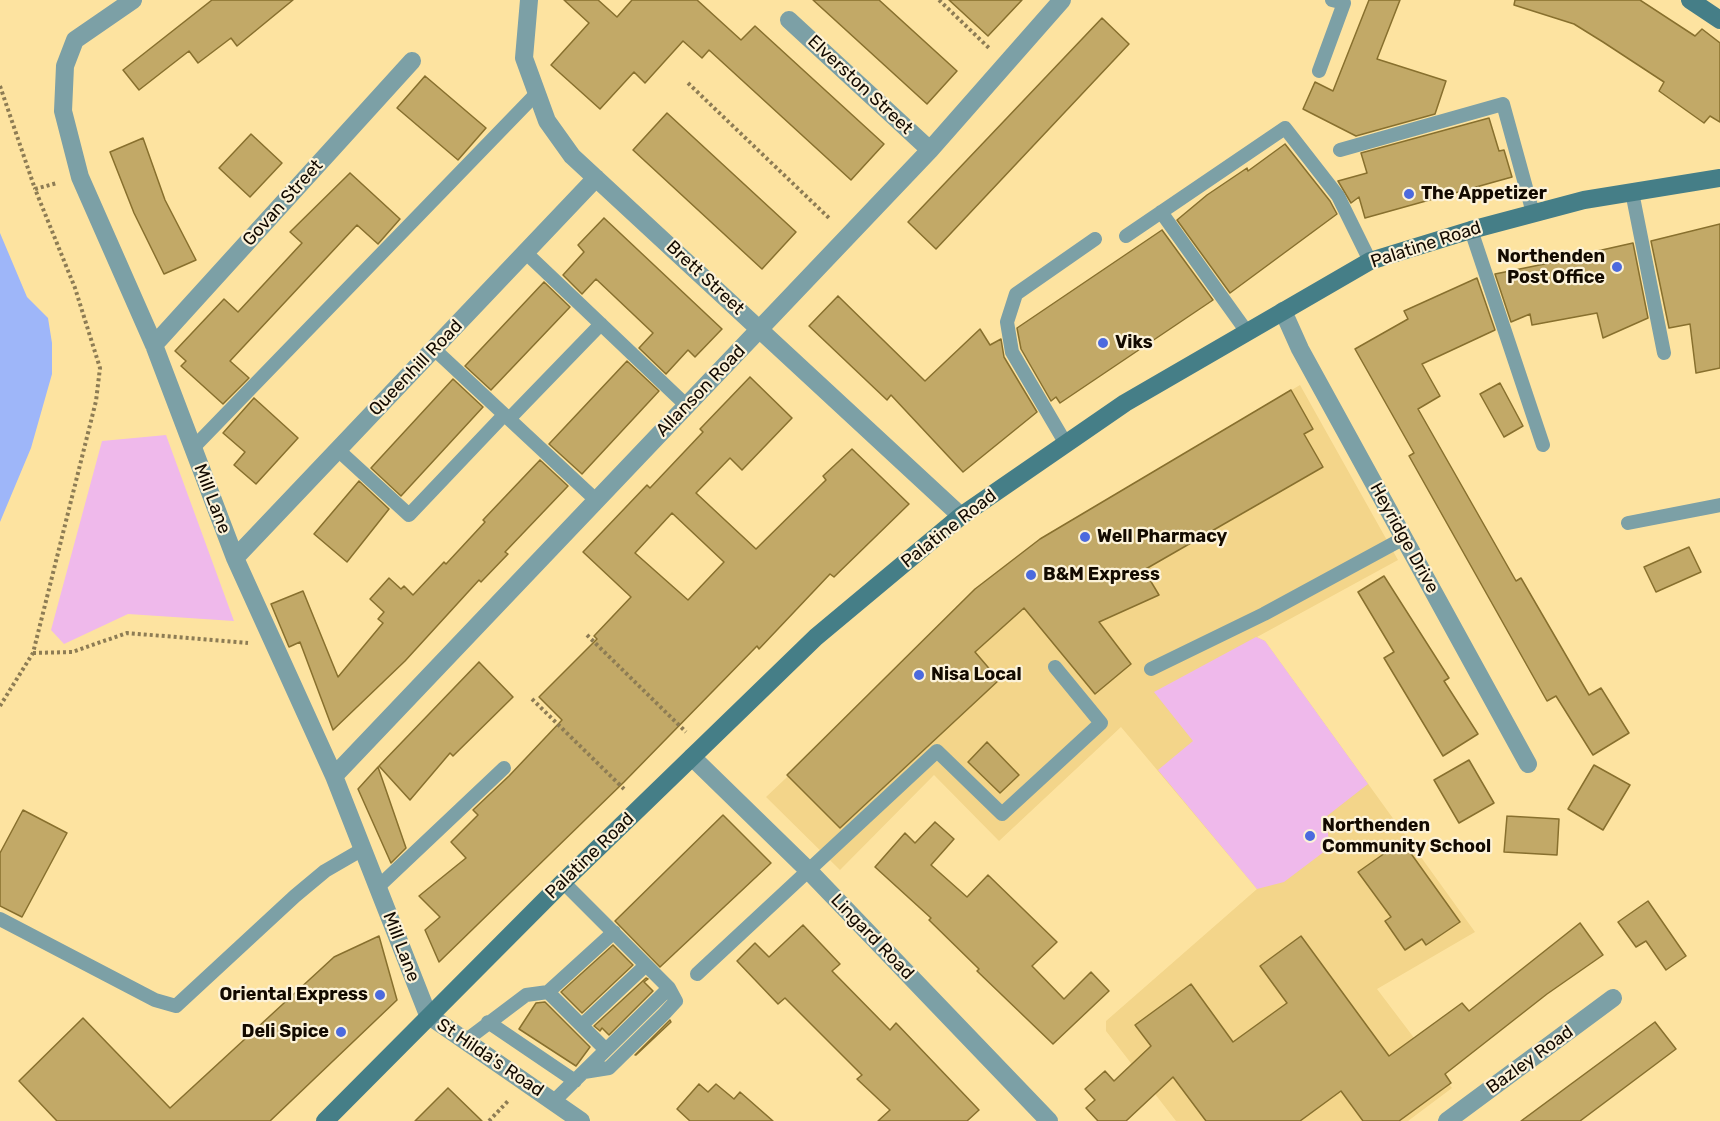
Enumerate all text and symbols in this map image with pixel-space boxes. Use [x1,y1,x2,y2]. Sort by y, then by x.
street label: Elverston Street [803,31,917,139]
street label: Govan Street [238,155,328,251]
place label: The Appetizer [1421,183,1547,205]
marker: The Appetizer [1402,187,1416,201]
street label: Palatine Road [1368,217,1484,273]
street label: Brett Street [661,236,749,320]
place label: Northenden Post Office [1497,246,1605,288]
marker: Northenden Post Office [1610,260,1624,274]
street label: Queenhill Road [365,315,467,421]
place label: Viks [1115,332,1153,354]
marker: Viks [1096,336,1110,350]
street label: Allanson Road [652,341,750,441]
street label: Mill Lane [189,461,235,537]
street label: Heyridge Drive [1365,479,1443,597]
street label: Palatine Road [897,485,1001,573]
place label: Well Pharmacy [1097,526,1227,548]
marker: Well Pharmacy [1078,530,1092,544]
place label: B&M Express [1043,564,1160,586]
marker: B&M Express [1024,568,1038,582]
place label: Nisa Local [931,664,1022,686]
marker: Nisa Local [912,668,926,682]
street label: Palatine Road [541,808,639,904]
place label: Northenden Community School [1322,815,1491,858]
marker: Northenden Community School [1303,829,1317,843]
street label: Lingard Road [826,890,918,984]
street label: Mill Lane [378,909,424,985]
place label: Oriental Express [220,984,368,1006]
marker: Oriental Express [373,988,387,1002]
street label: St Hilda's Road [432,1014,548,1102]
place label: Deli Spice [242,1021,329,1043]
street label: Bazley Road [1482,1021,1578,1099]
marker: Deli Spice [334,1025,348,1039]

